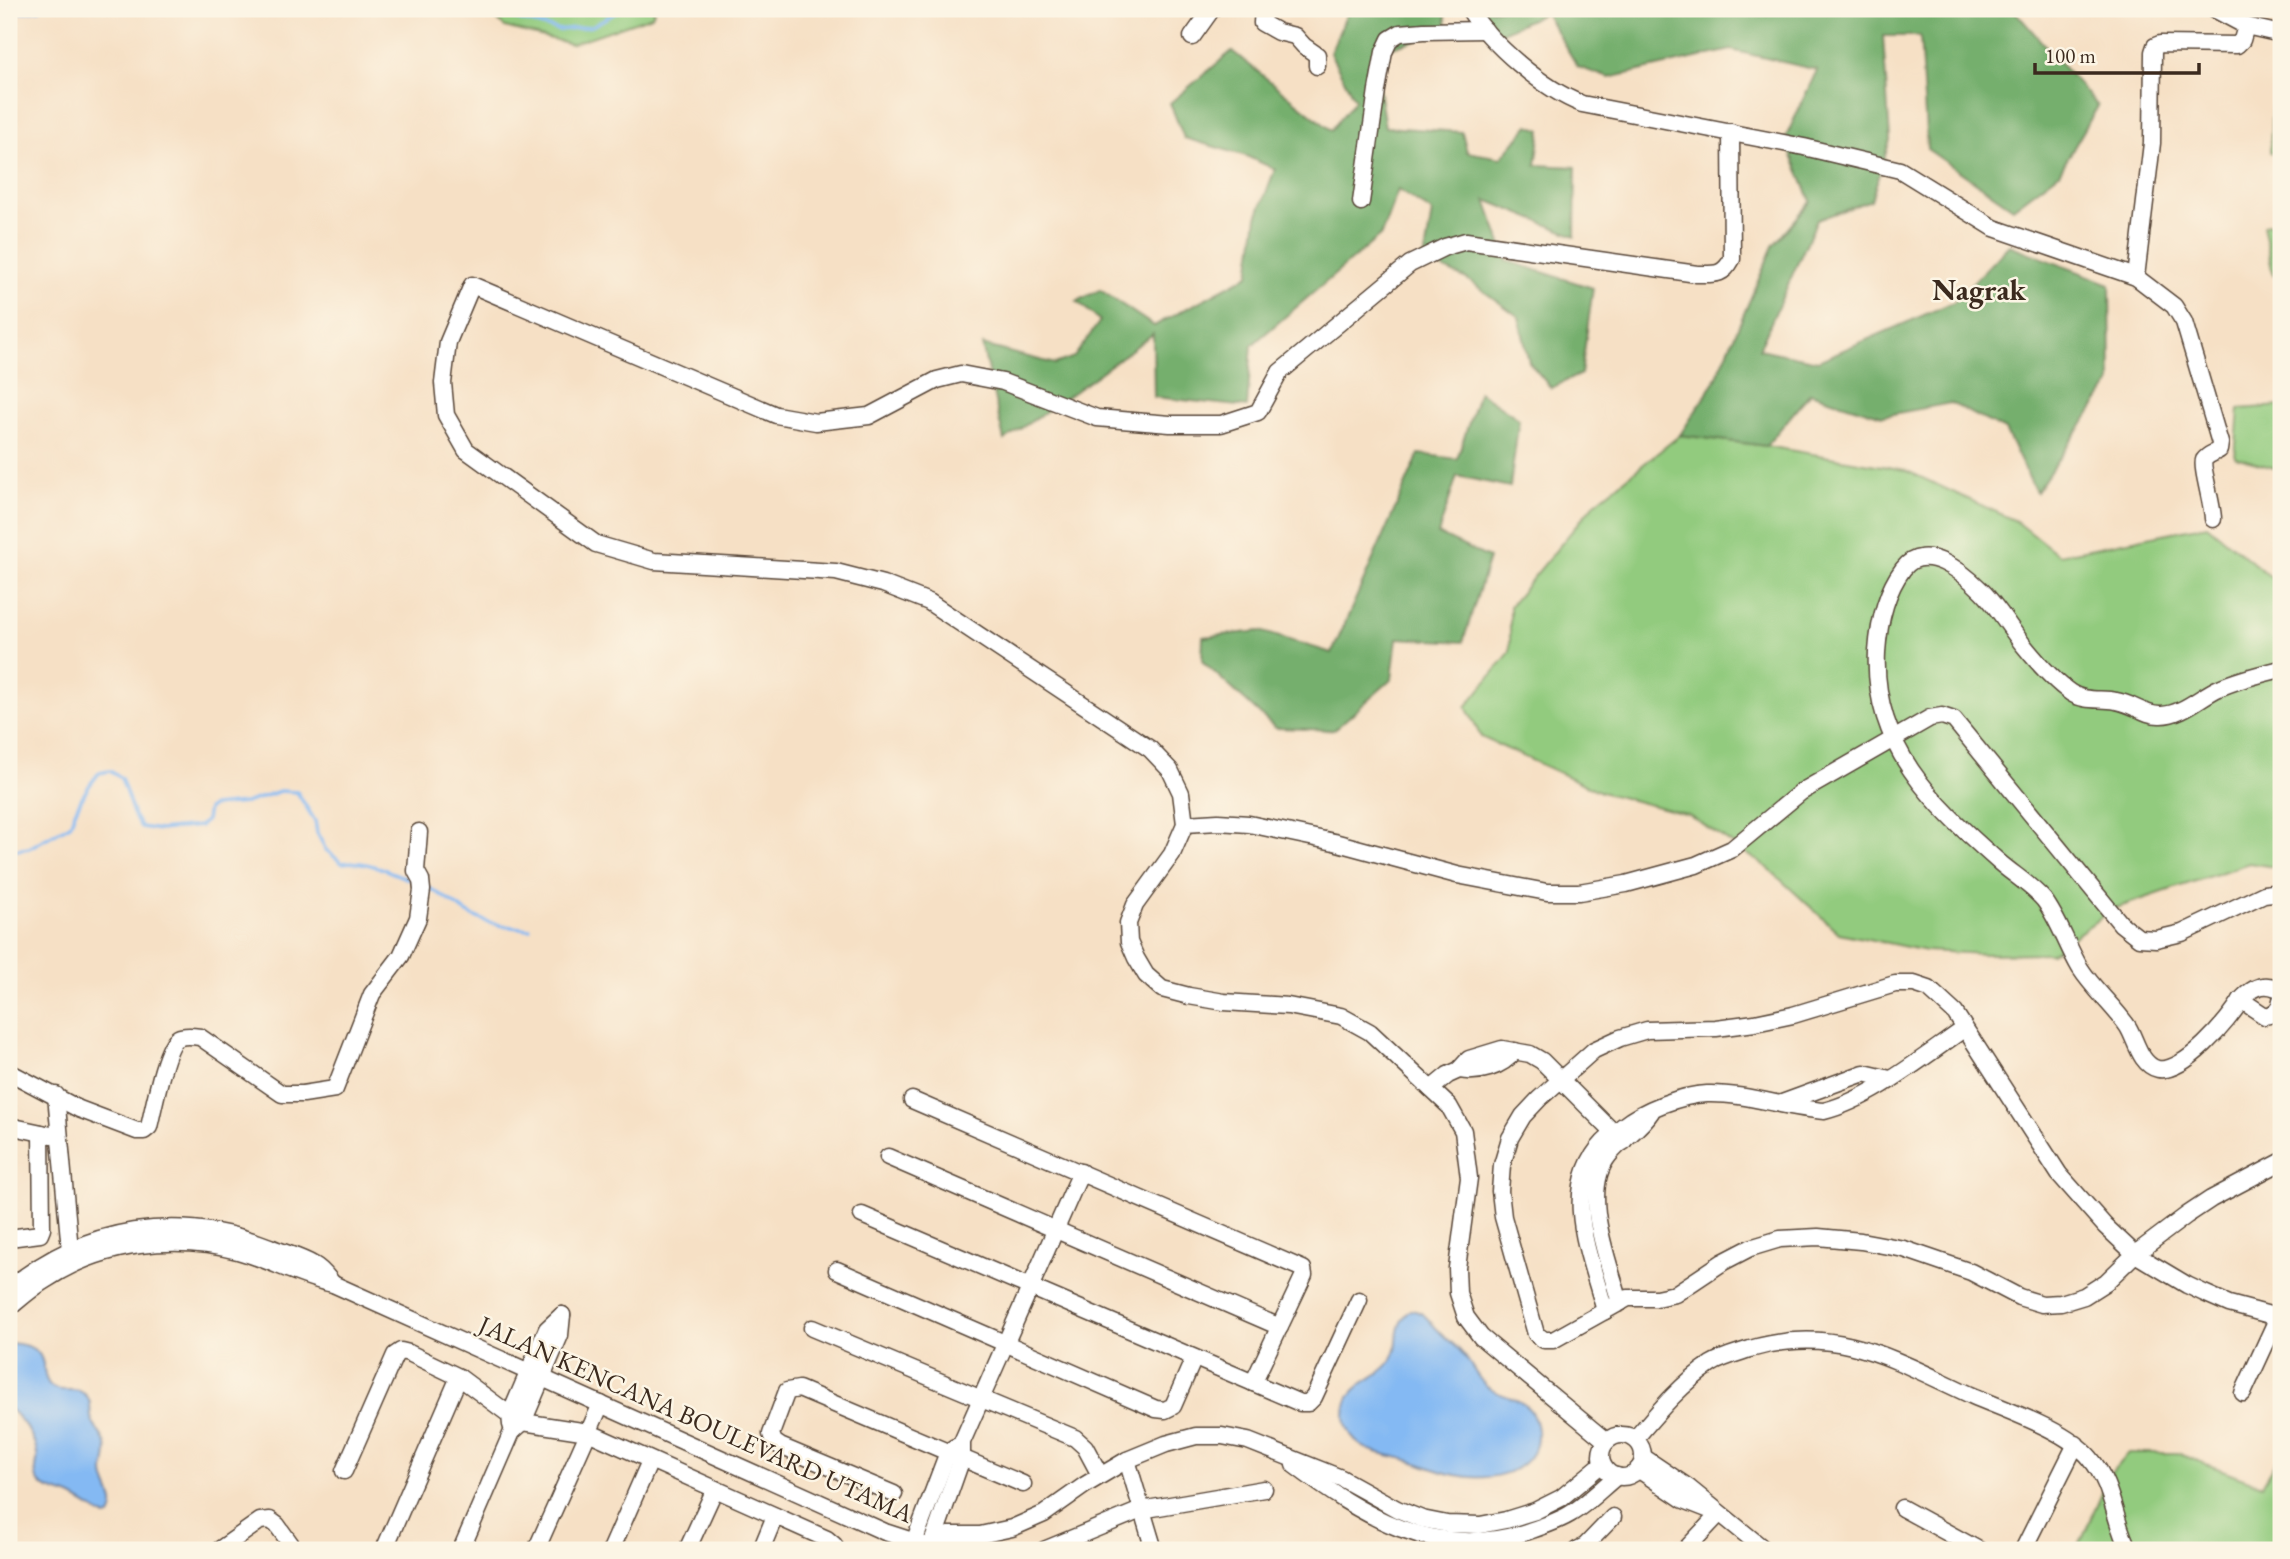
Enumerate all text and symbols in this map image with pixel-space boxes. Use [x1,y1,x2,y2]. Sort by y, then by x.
scale bar [2035,32,2199,76]
text: 100 m [2045,42,2096,69]
district label: Nagrak [1932,270,2027,309]
street label: JALAN KENCANA BOULEVARD UTAMA [471,1307,920,1531]

